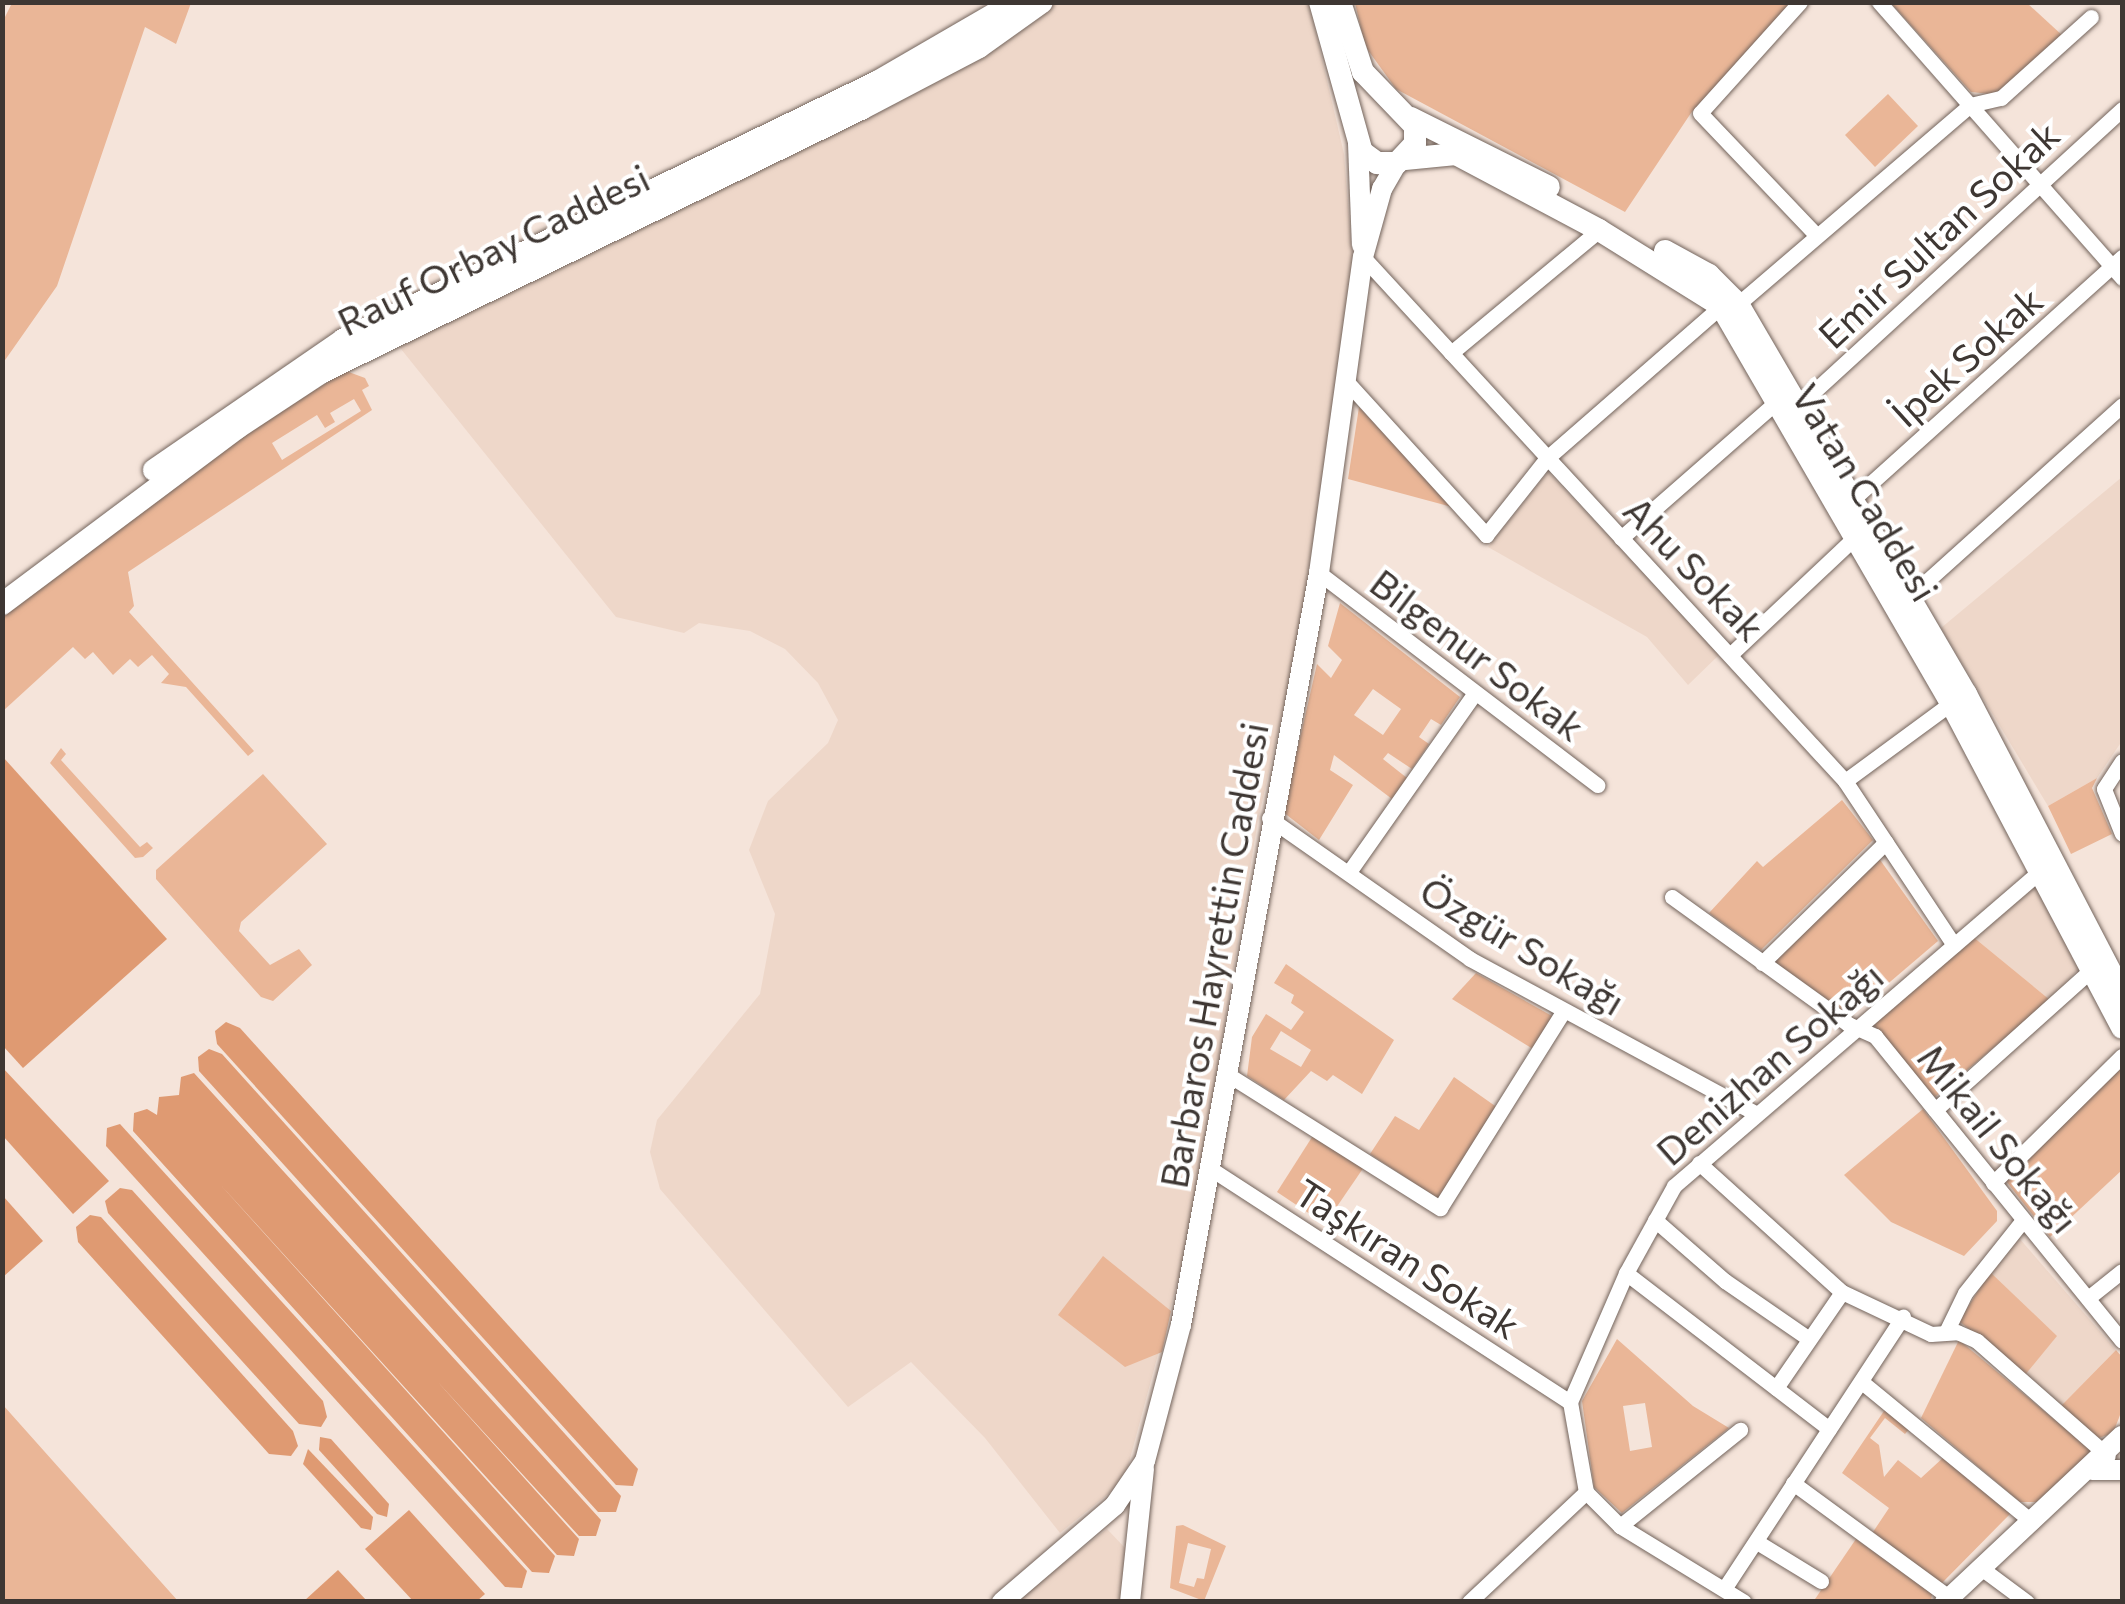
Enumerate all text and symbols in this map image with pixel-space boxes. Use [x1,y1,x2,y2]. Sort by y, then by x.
street label: Emir Sultan Sokak [1808,111,2068,357]
street label: Rauf Orbay Caddesi [330,154,656,344]
street label: İpek Sokak [1881,276,2051,436]
street label: Vatan Caddesi [1783,375,1949,609]
street label: Ahu Sokak [1615,487,1775,649]
street label: Bilgenur Sokak [1362,559,1594,749]
street label: Barbaros Hayrettin Caddesi [1150,719,1276,1191]
street label: Özgür Sokağı [1413,866,1633,1024]
street label: Denizhan Sokağı [1647,952,1891,1174]
street label: Mikail Sokağı [1909,1035,2089,1241]
street label: Taşkıran Sokak [1287,1169,1529,1347]

